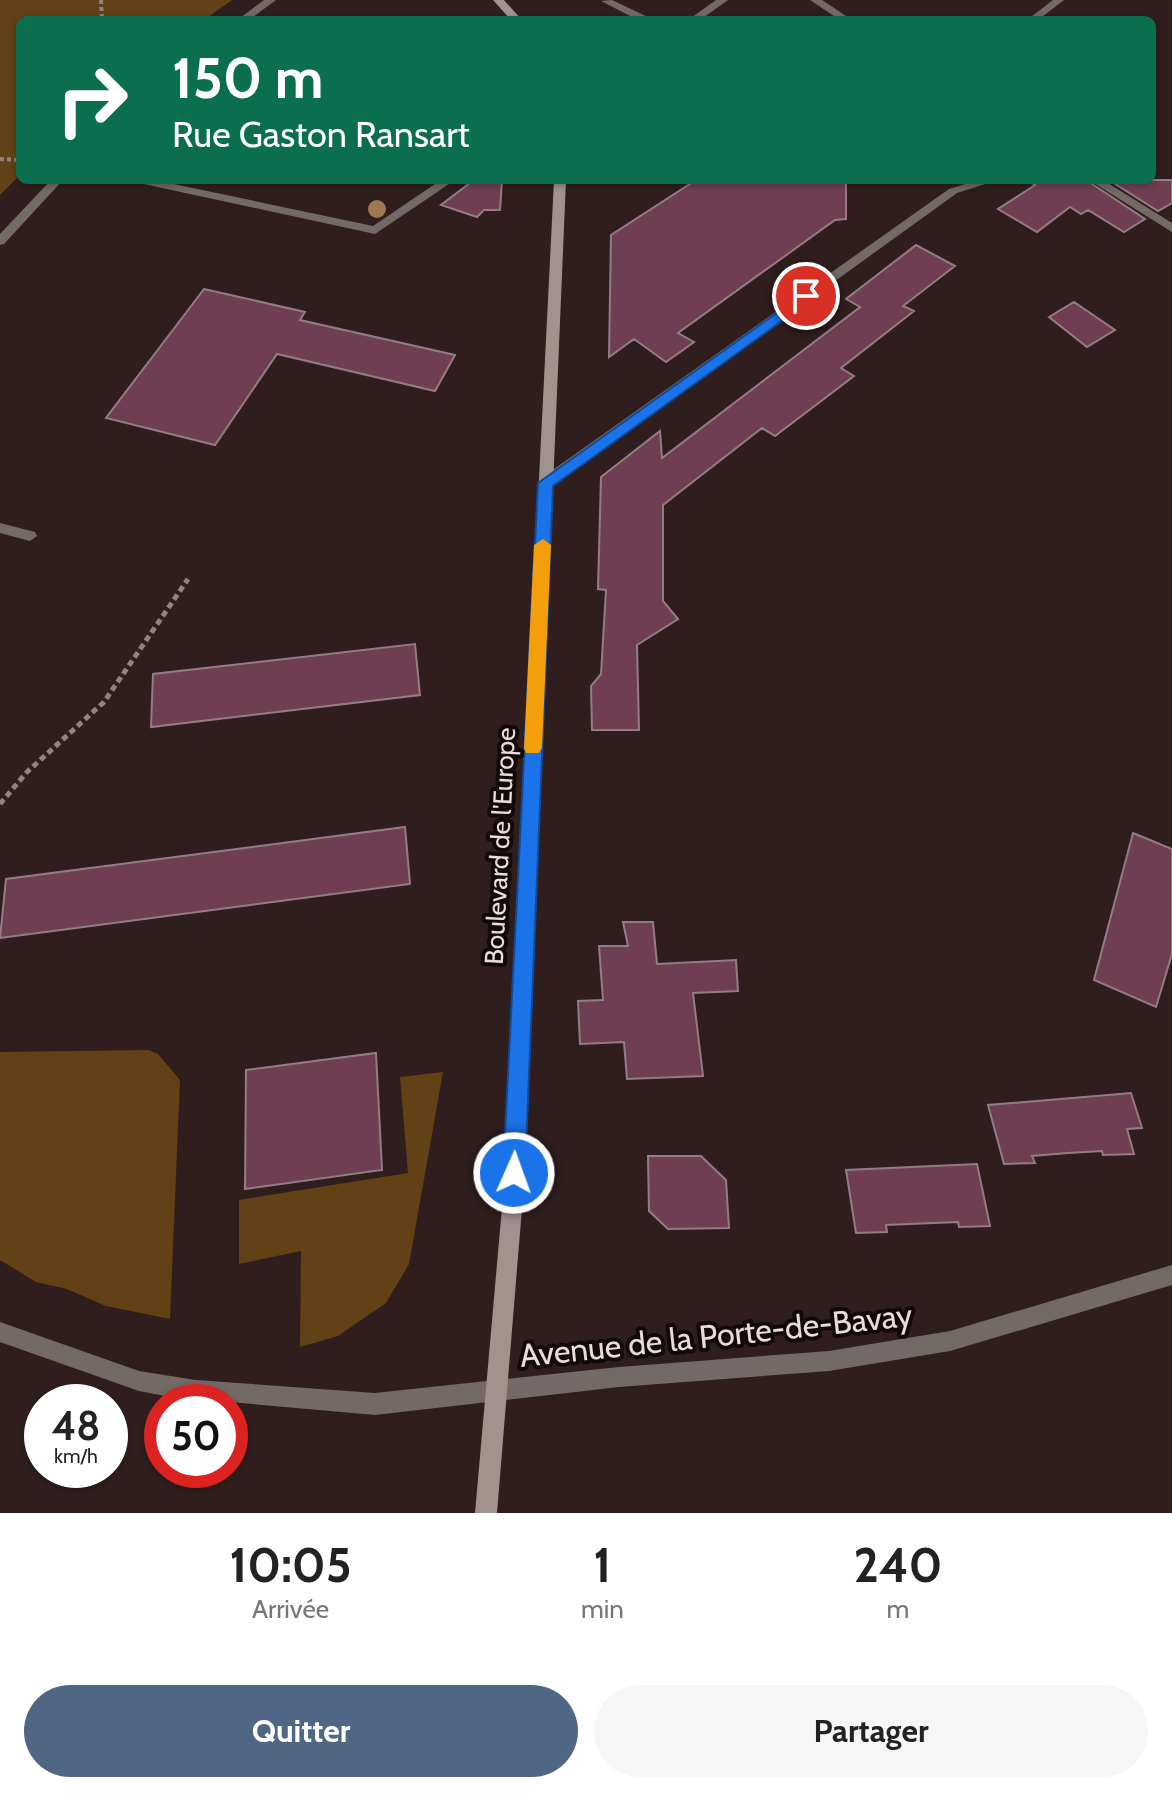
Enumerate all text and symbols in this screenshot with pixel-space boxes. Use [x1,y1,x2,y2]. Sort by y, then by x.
text: 150 m [172,44,324,112]
icon: right [40,48,144,152]
text: Rue Gaston Ransart [172,112,470,156]
pin [772,262,840,330]
icon: arrive [784,274,828,318]
street label: Boulevard de l'Europe [478,727,522,965]
position arrow [472,1131,556,1215]
street label: Avenue de la Porte-de-Bavay [518,1295,914,1375]
speed limit sign: 50 [144,1384,248,1488]
text: 48 [52,1401,101,1450]
text: km/h [54,1444,98,1468]
text: 10:05 [230,1536,351,1594]
text: 1 [594,1536,611,1594]
text: 240 [853,1536,942,1594]
text: Arrivée [252,1593,329,1625]
text: min [581,1593,624,1625]
text: m [887,1593,909,1625]
button: Quitter [24,1685,578,1777]
button: Partager [594,1685,1148,1777]

